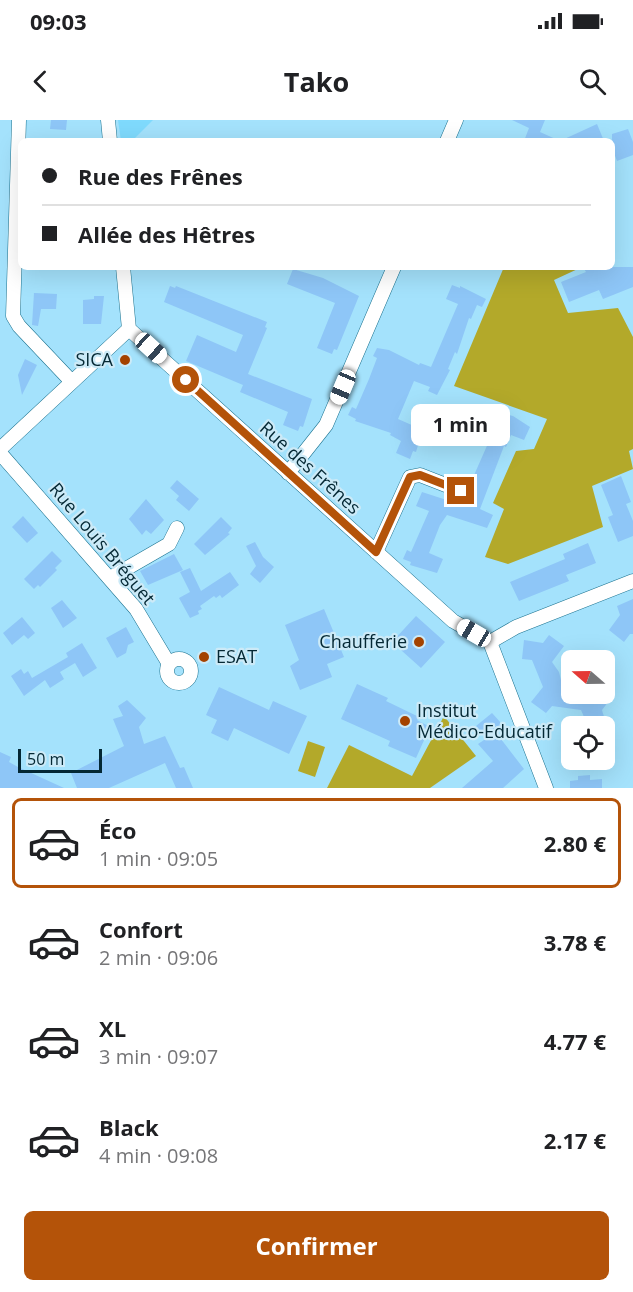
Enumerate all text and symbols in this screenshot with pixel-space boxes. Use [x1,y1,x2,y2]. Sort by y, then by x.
text: 09:03 [30,6,87,36]
text: Tako [284,63,349,100]
icon: back [24,65,57,98]
icon: search [576,65,609,98]
text: Rue des Frênes [78,161,243,191]
text: Allée des Hêtres [78,219,255,249]
car [132,329,170,367]
place label: SICA [75,347,114,371]
marker: SICA [118,353,132,367]
route start [172,366,199,393]
car [328,367,358,407]
callout: 1 min [412,404,510,446]
text: 1 min [433,411,488,438]
street label: Rue des Frênes [255,416,366,519]
street label: Rue Louis Bréguet [45,477,161,609]
route end [447,477,474,504]
car [454,616,494,650]
place label: Chaufferie [319,629,407,653]
marker: Chaufferie [412,635,426,649]
place label: ESAT [216,644,257,668]
marker: ESAT [197,650,211,664]
north arrow [561,650,615,704]
map controls [561,650,615,770]
place label: Institut Médico-Educatif [417,698,553,743]
marker: Institut Médico-Educatif [398,714,412,728]
button: locate [561,716,615,770]
scale bar [18,746,102,774]
text: 50 m [27,748,64,770]
text: Éco [99,815,136,845]
icon: car [27,816,81,870]
text: 2.80 € [544,828,606,858]
text: 1 min · 09:05 [99,845,218,872]
text: Confort [99,914,183,944]
icon: car [27,915,81,969]
text: 3.78 € [544,927,606,957]
text: 2 min · 09:06 [99,944,218,971]
text: XL [99,1013,126,1043]
icon: car [27,1014,81,1068]
text: 4.77 € [544,1026,606,1056]
text: 3 min · 09:07 [99,1043,218,1070]
text: Black [99,1112,159,1142]
icon: car [27,1113,81,1167]
text: 2.17 € [544,1125,606,1155]
text: 4 min · 09:08 [99,1142,218,1169]
button: Confirmer [24,1211,609,1280]

